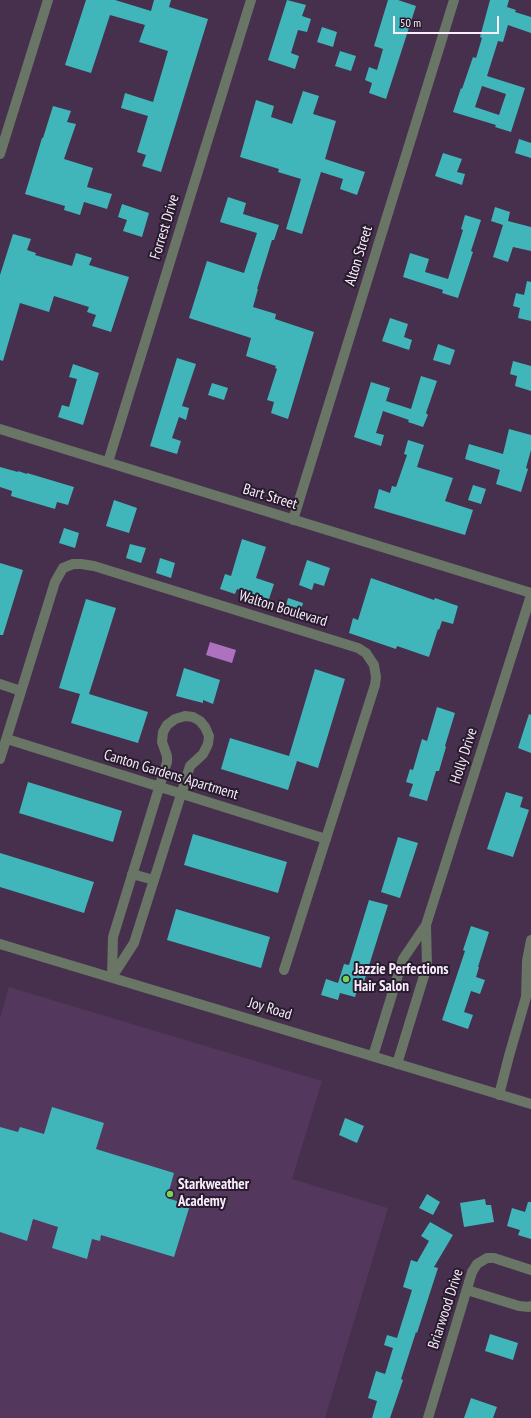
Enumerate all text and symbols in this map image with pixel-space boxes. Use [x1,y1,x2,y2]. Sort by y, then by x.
scale bar [395,8,501,34]
text: 50 m [400,15,421,30]
street label: Forrest Drive [147,192,183,262]
street label: Alton Street [341,224,377,288]
street label: Bart Street [241,480,299,514]
street label: Walton Boulevard [237,587,329,631]
street label: Holly Drive [447,726,481,786]
street label: Canton Gardens Apartment [102,746,240,804]
place label: Jazzie Perfections Hair Salon [354,961,448,996]
marker: Jazzie Perfections Hair Salon [341,974,351,984]
street label: Joy Road [246,994,294,1024]
place label: Starkweather Academy [178,1176,249,1211]
marker: Starkweather Academy [165,1189,175,1199]
street label: Briarwood Drive [425,1267,467,1351]

